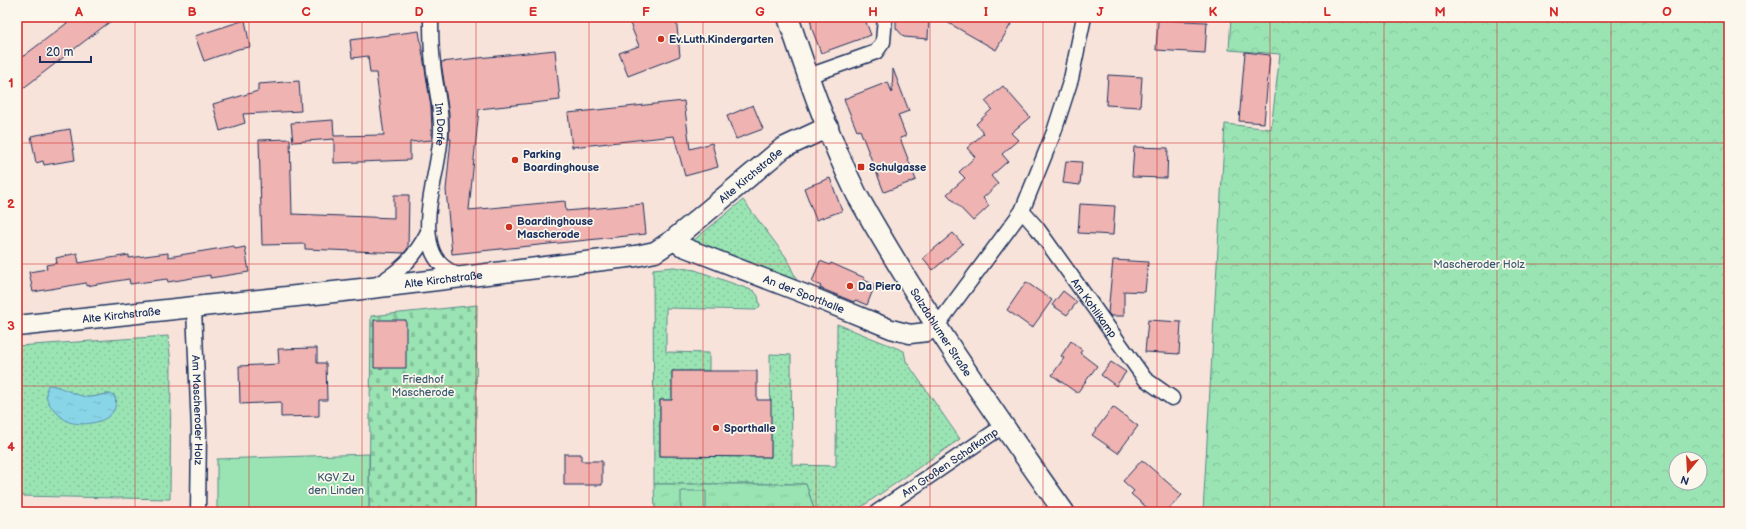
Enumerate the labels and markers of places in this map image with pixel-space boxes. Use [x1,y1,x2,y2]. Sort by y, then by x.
place label: Ev.Luth.Kindergarten [669,33,774,46]
marker: Ev.Luth.Kindergarten [656,34,666,44]
place label: Parking Boardinghouse [523,148,599,174]
marker: Parking Boardinghouse [510,155,520,165]
place label: Schulgasse [869,161,926,174]
marker: Schulgasse [856,162,866,172]
place label: Boardinghouse Mascherode [517,215,593,241]
marker: Boardinghouse Mascherode [504,222,514,232]
place label: Da Piero [858,280,901,293]
marker: Da Piero [845,281,855,291]
place label: Sporthalle [724,422,776,435]
marker: Sporthalle [711,423,721,433]

